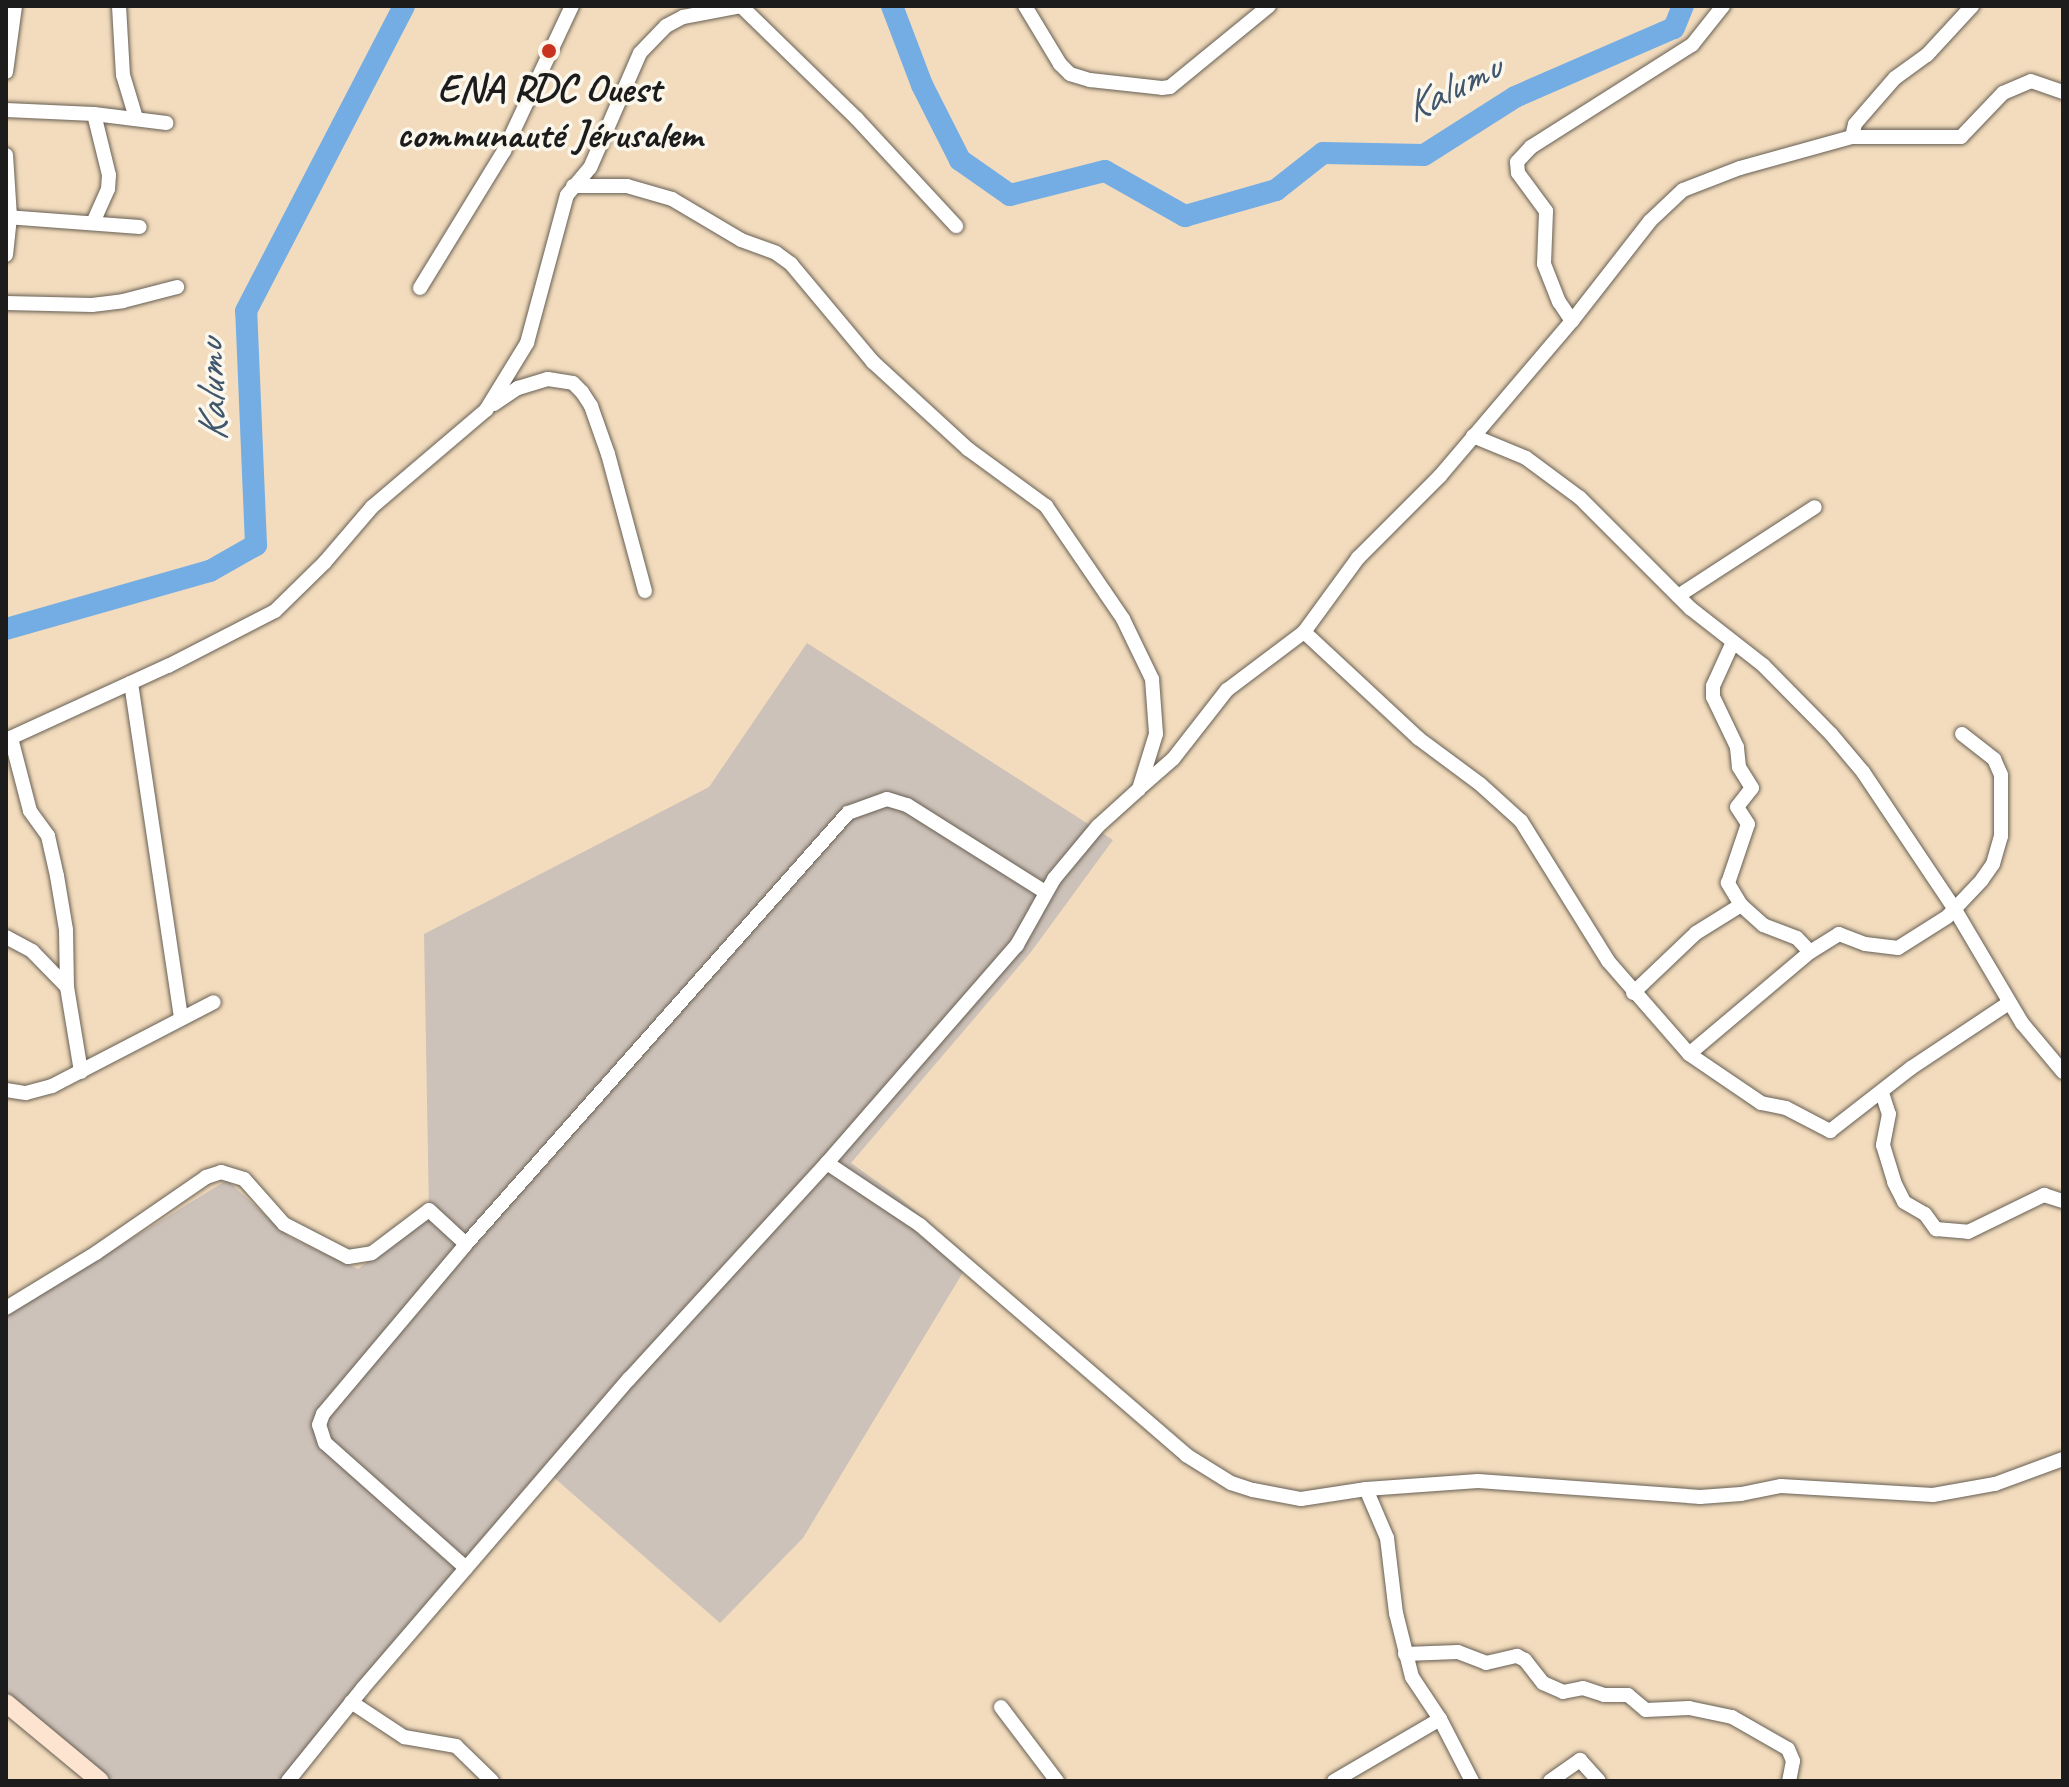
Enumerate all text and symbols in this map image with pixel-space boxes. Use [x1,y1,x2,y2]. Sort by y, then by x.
marker: ENA RDC Ouest communauté Jérusalem [540,42,558,60]
water label: Kalumu [1395,43,1509,133]
place label: ENA RDC Ouest communauté Jérusalem [396,64,702,158]
water label: Kalumu [185,339,239,443]

